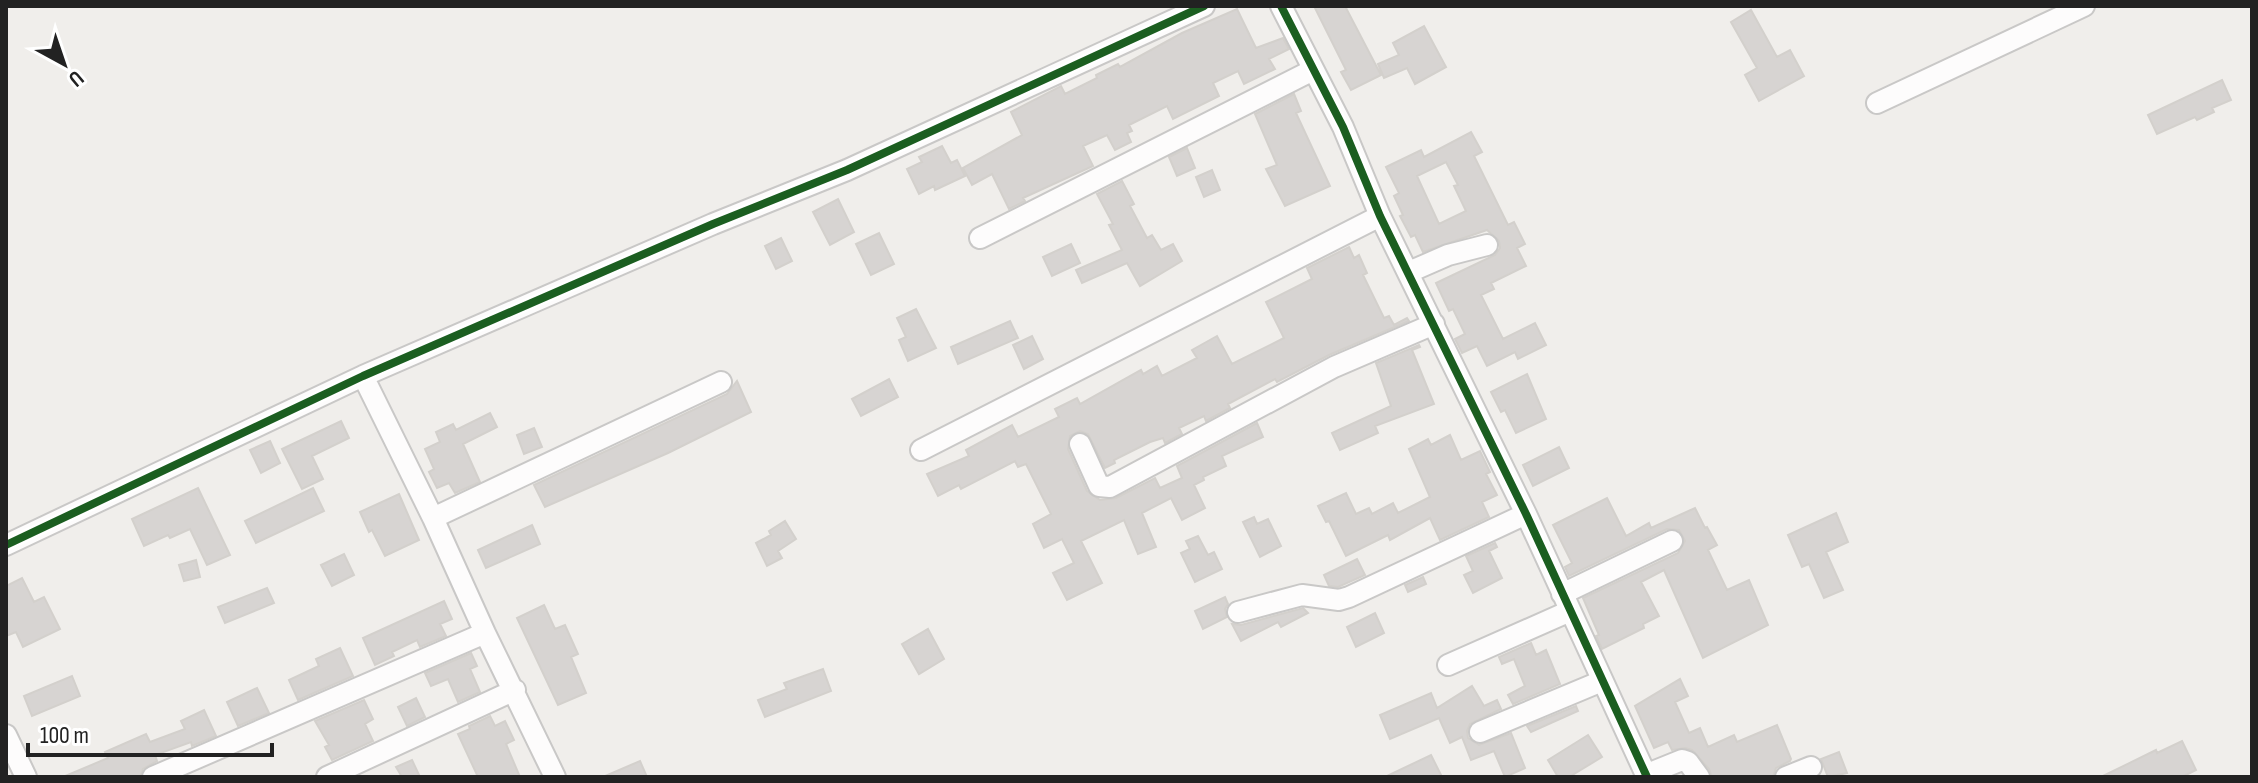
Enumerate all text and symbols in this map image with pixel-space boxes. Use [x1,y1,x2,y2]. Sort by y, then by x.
north arrow [24,24,104,104]
text: U [63,64,89,92]
scale bar [28,707,272,757]
text: 100 m [40,721,89,750]

